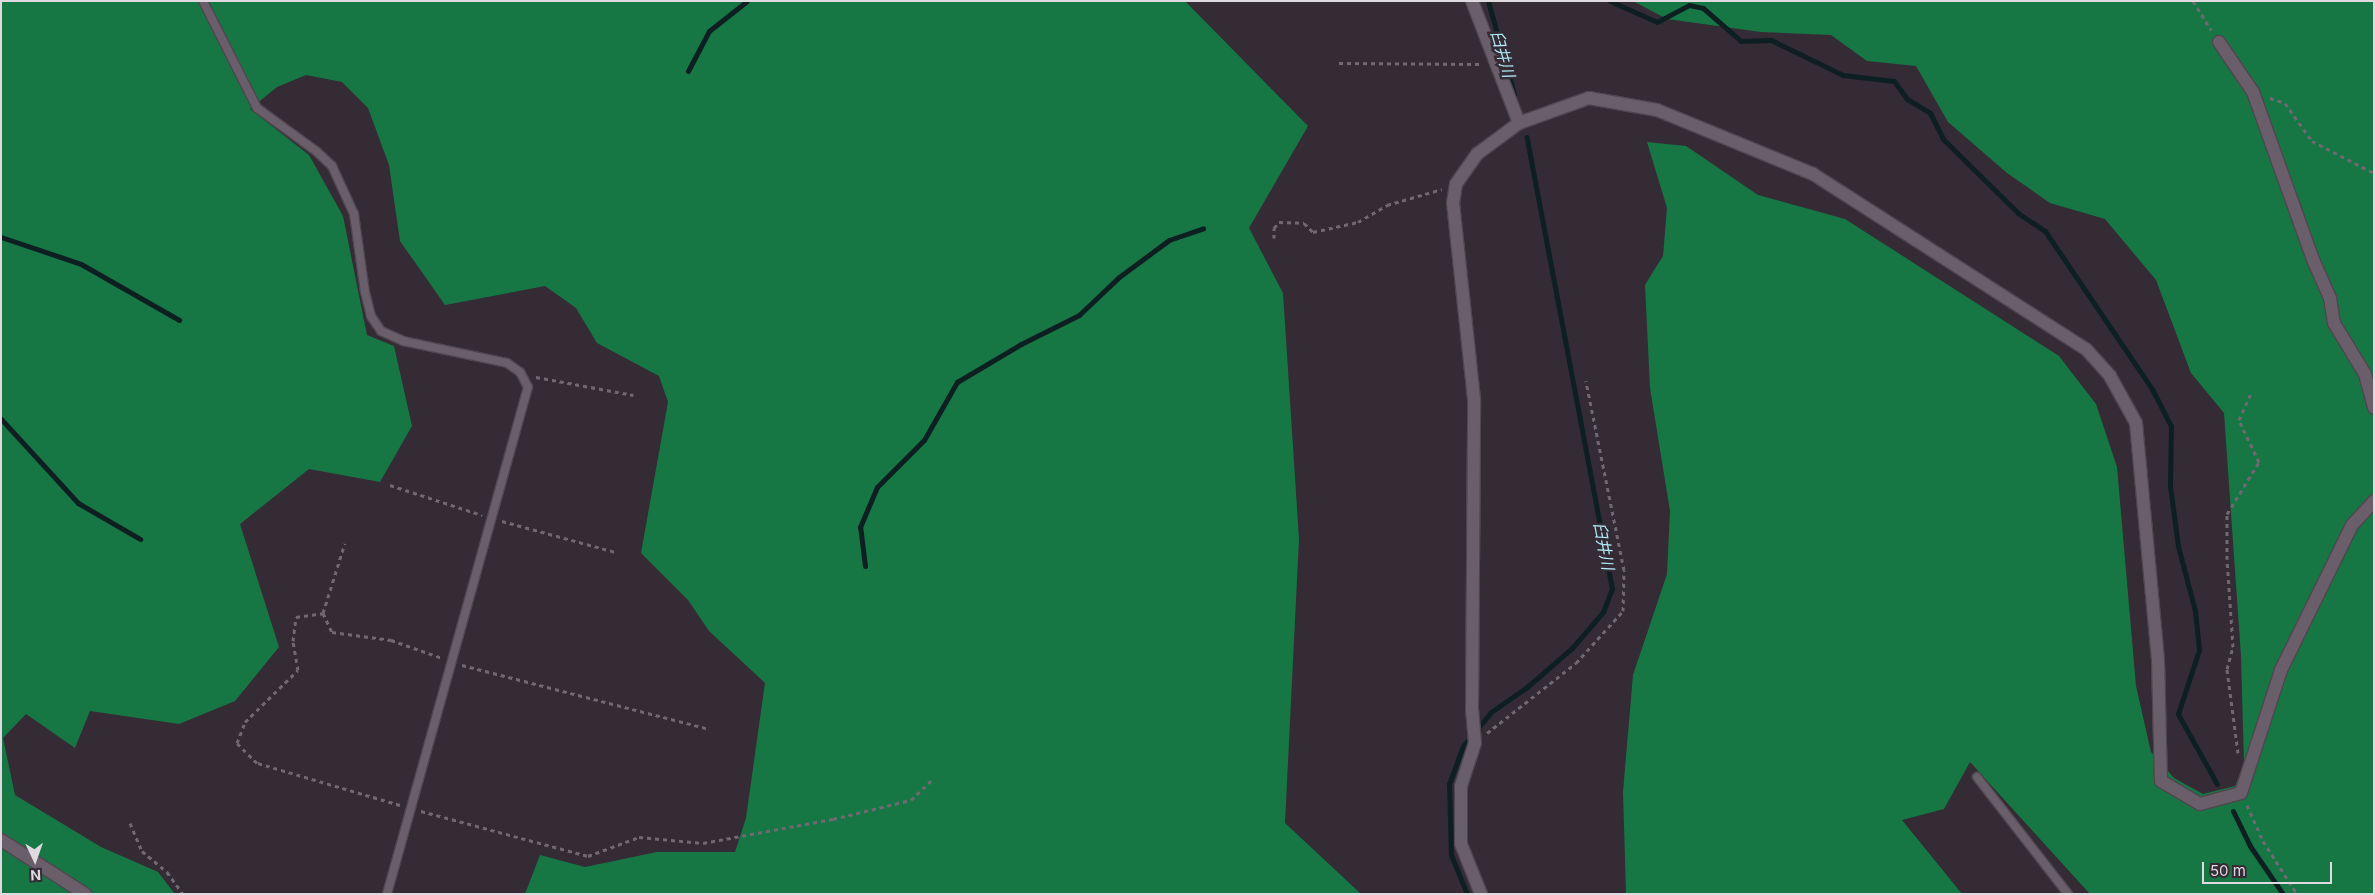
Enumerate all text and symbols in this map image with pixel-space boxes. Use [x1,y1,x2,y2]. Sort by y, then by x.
water label: 臼井川 [1487,28,1519,80]
water label: 臼井川 [1590,521,1618,571]
north arrow [10,835,60,885]
scale bar [2205,852,2335,884]
text: 50 m [2210,861,2246,880]
text: N [30,867,42,884]

